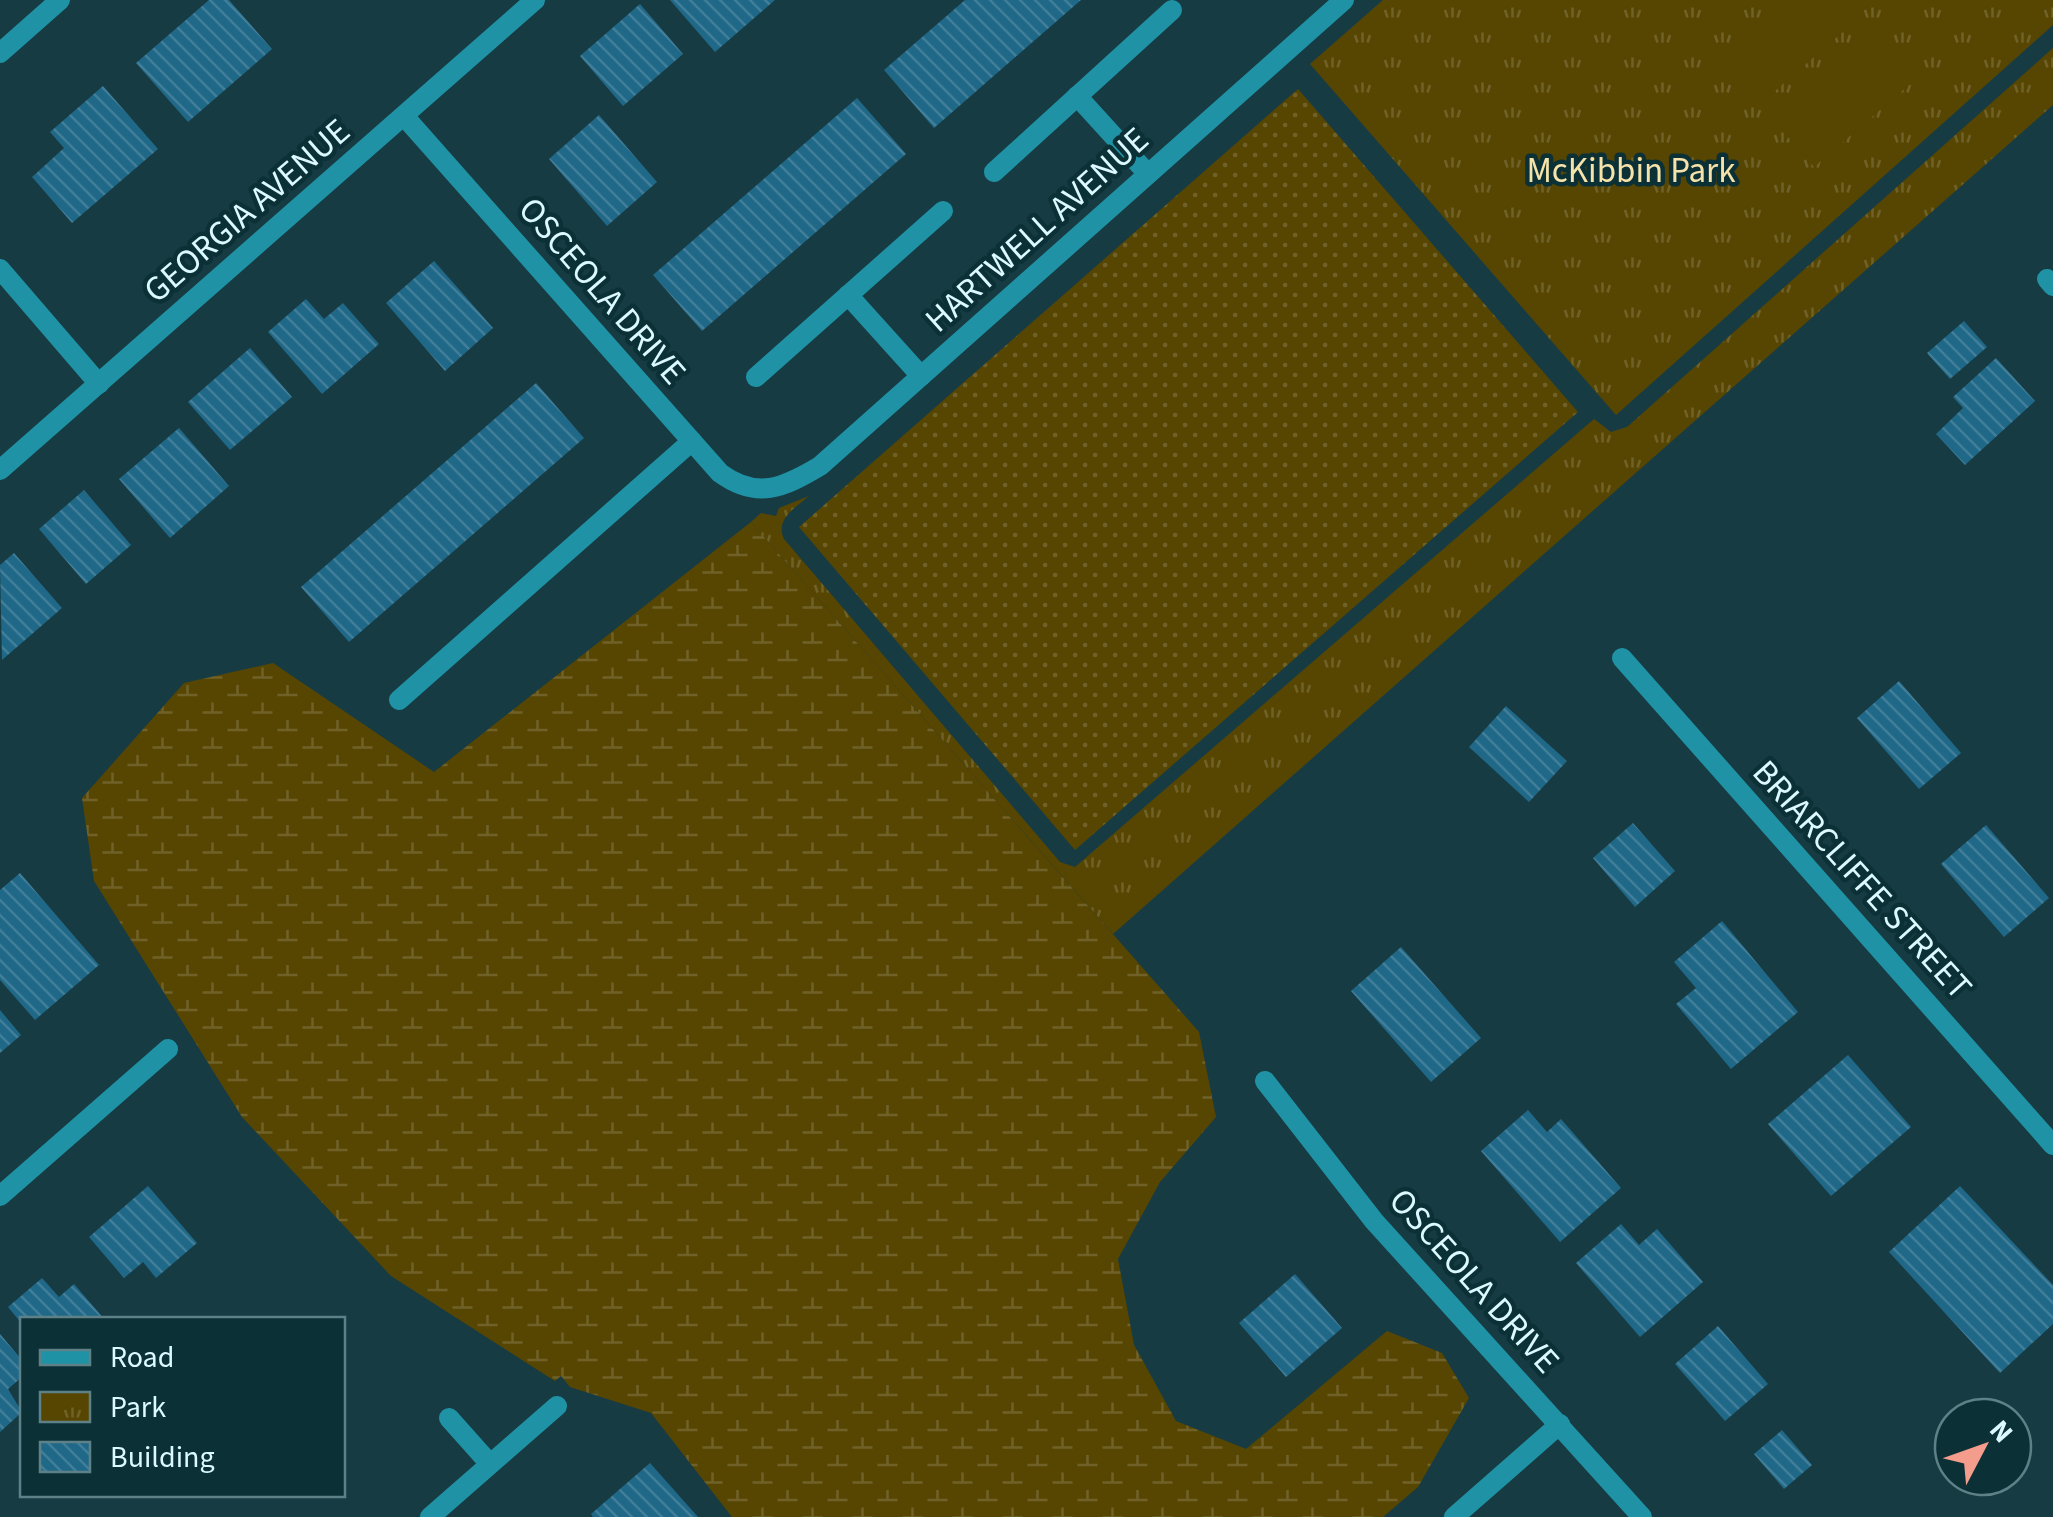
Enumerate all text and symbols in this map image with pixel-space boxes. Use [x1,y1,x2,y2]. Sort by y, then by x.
street label: GEORGIA AVENUE [133,107,361,315]
street label: HARTWELL AVENUE [914,116,1160,344]
park label: McKibbin Park [1526,146,1736,196]
street label: OSCEOLA DRIVE [506,186,698,396]
street label: BRIARCLIFFE STREET [1741,749,1983,1011]
street label: OSCEOLA DRIVE [1377,1177,1571,1385]
legend [20,1317,345,1497]
text: Road [110,1336,174,1379]
text: Park [110,1386,166,1429]
north arrow [1933,1397,2033,1497]
text: N [1980,1411,2022,1451]
text: Building [110,1436,215,1479]

